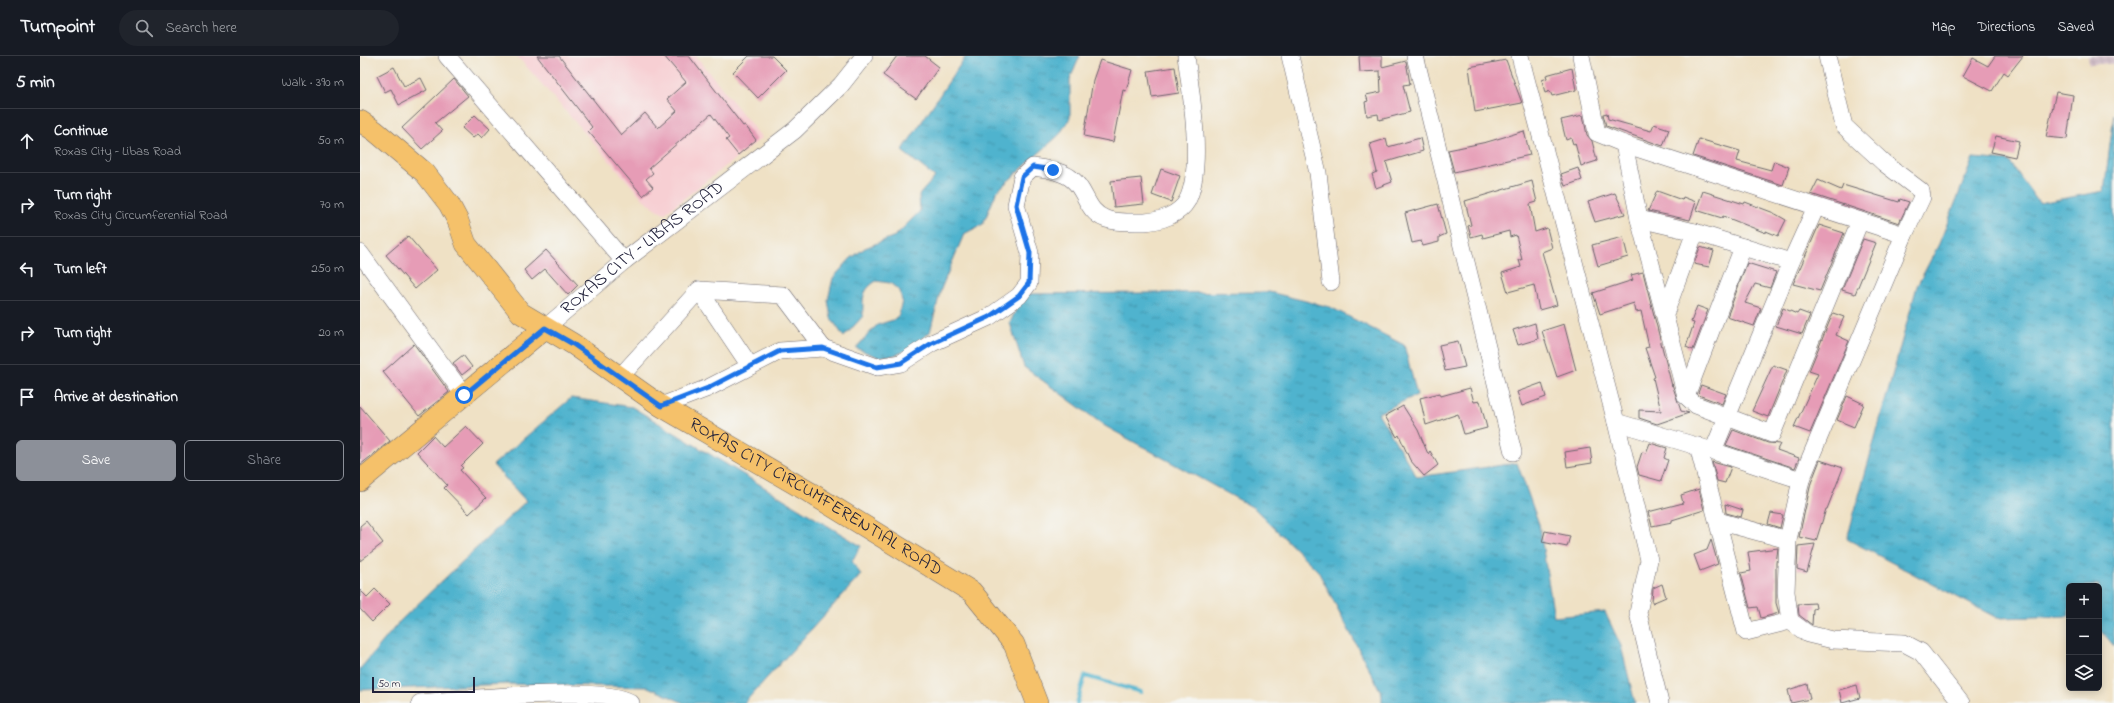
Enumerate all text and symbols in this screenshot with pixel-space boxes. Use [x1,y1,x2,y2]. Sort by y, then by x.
search box [119,10,399,46]
text: Turnpoint [20,14,95,41]
icon: search [133,17,155,39]
text: Search here [165,17,237,39]
text: Map [1932,17,1955,38]
text: Directions [1977,17,2035,38]
text: Saved [2057,17,2094,38]
text: 5 min [16,70,55,95]
text: Walk · 390 m [282,73,344,92]
text: Continue [54,120,108,142]
icon: ahead [16,130,38,152]
text: 50 m [318,131,344,150]
text: Roxas City – Libas Road [54,142,181,161]
route end [1044,161,1062,179]
street label: ROXAS CITY – LIBAS ROAD [556,176,730,322]
text: Turn right [54,184,112,206]
icon: right [16,194,38,216]
text: 70 m [320,195,344,214]
text: Roxas City Circumferential Road [54,206,227,225]
icon: left [16,258,38,280]
text: Turn left [54,258,107,280]
text: 250 m [311,259,344,278]
icon: right [16,322,38,344]
text: Turn right [54,322,112,344]
text: 20 m [319,323,344,342]
icon: arrive [16,386,38,408]
text: Arrive at destination [54,386,178,408]
route start [455,386,473,404]
street label: ROXAS CITY CIRCUMFERENTIAL ROAD [684,412,947,584]
button: Save [16,440,176,481]
button: Share [184,440,344,481]
map controls [2066,583,2102,691]
button: + [2066,583,2102,619]
button: − [2066,619,2102,655]
button: layers [2066,655,2102,691]
scale bar [372,675,475,694]
text: 50 m [378,676,400,692]

